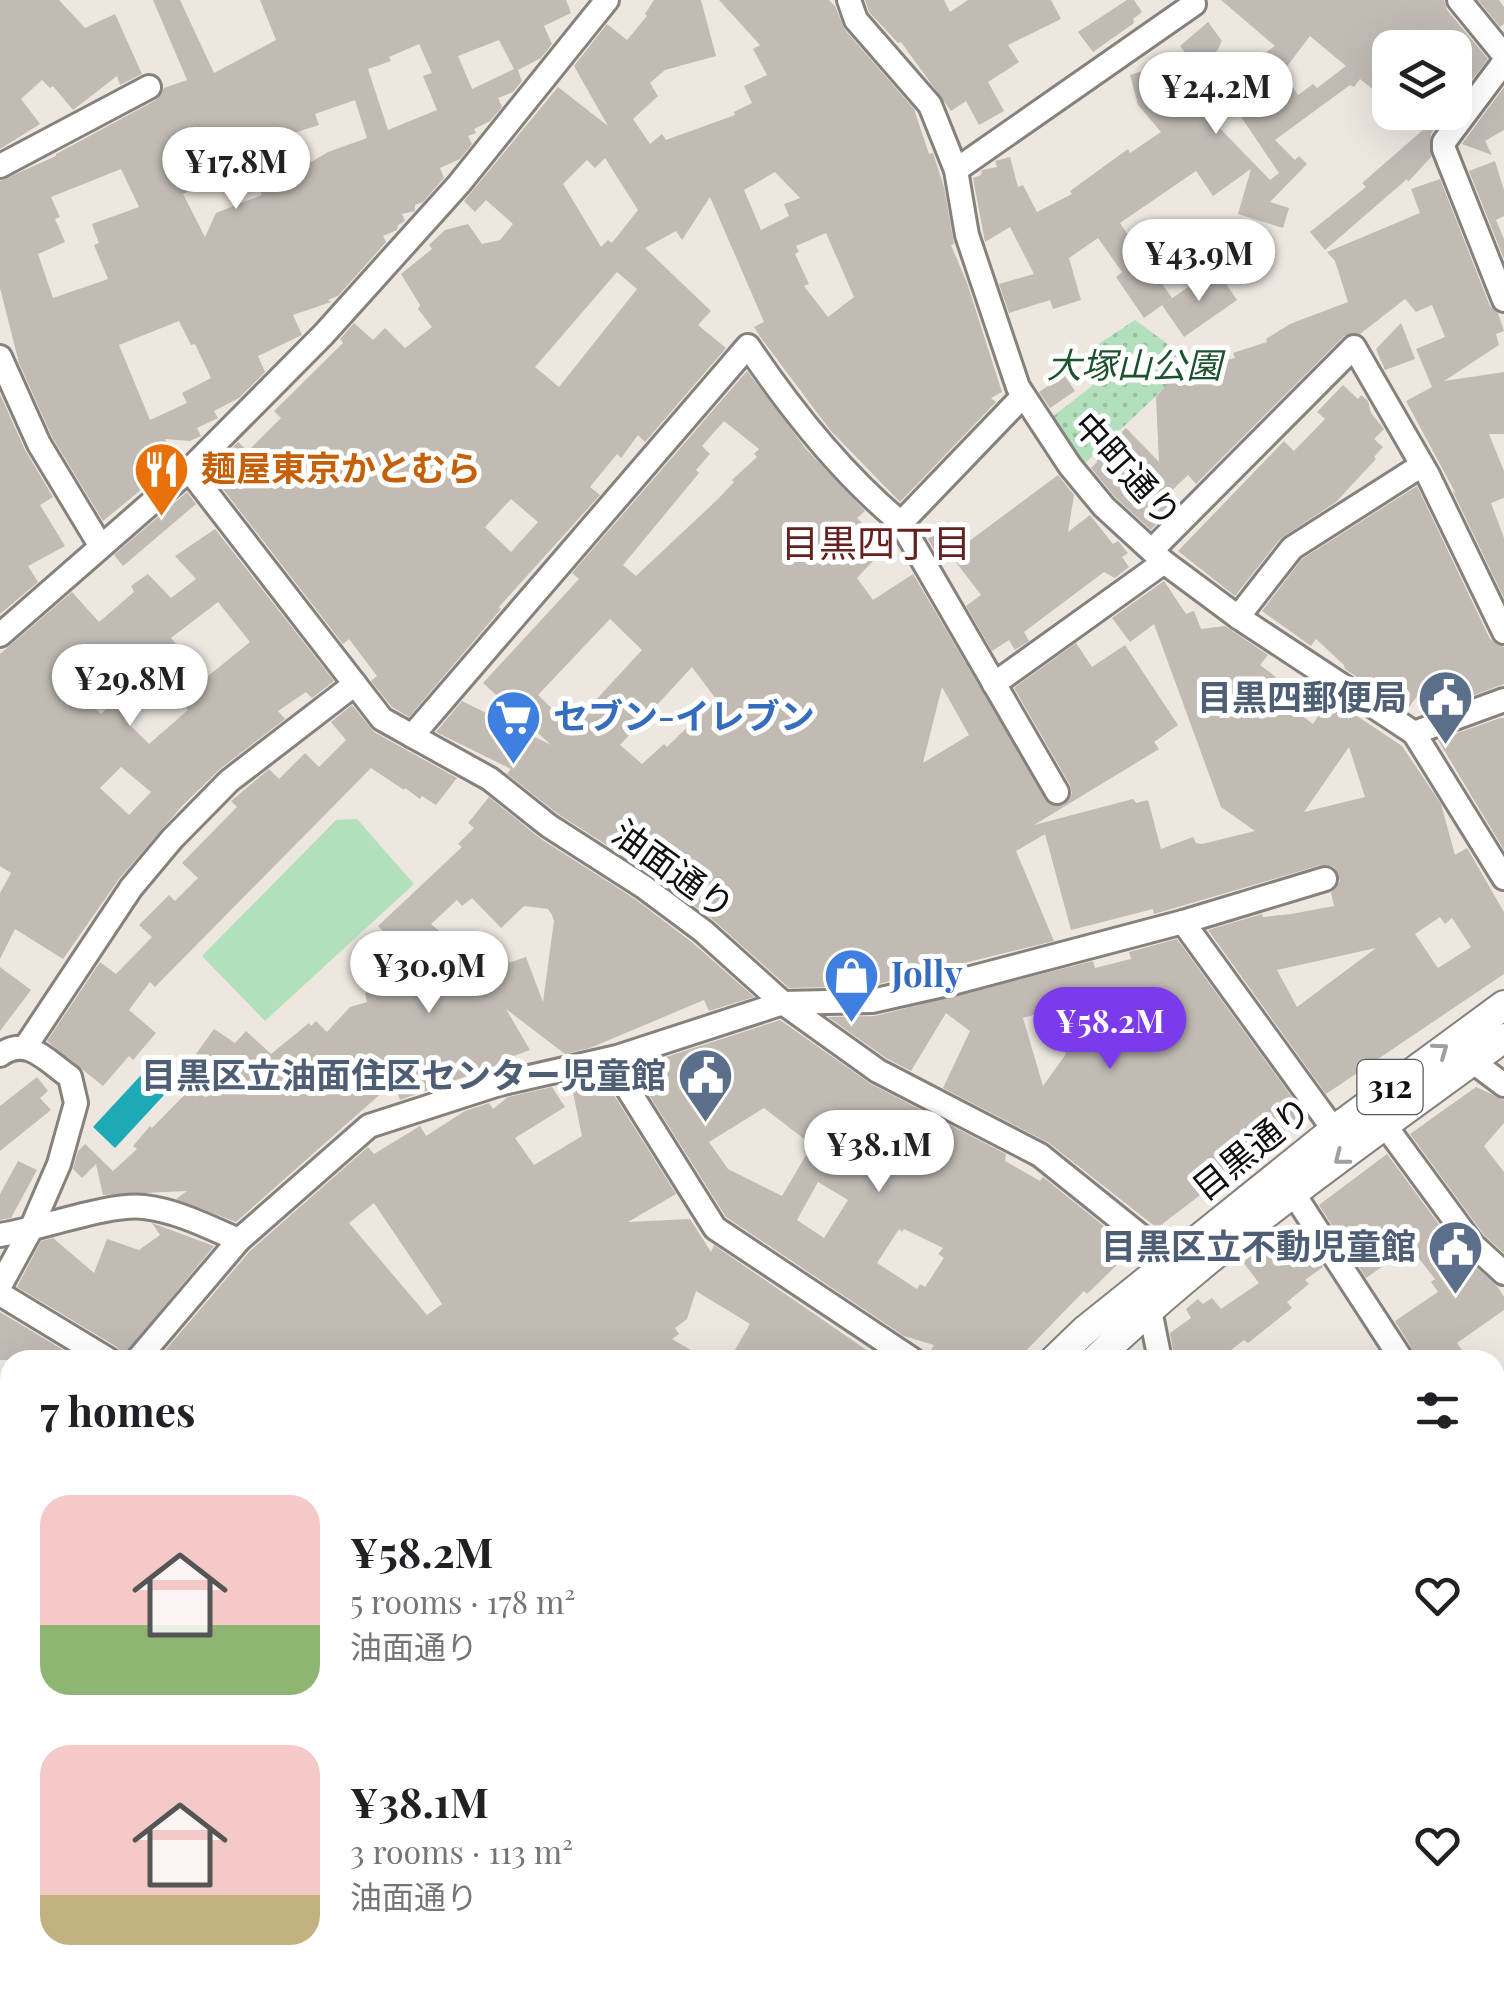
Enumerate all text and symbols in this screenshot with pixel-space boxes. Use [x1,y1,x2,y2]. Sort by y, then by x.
map controls [1372,30,1472,130]
button: layers [1372,30,1472,130]
pin: ¥24.2M [1135,52,1297,137]
text: ¥24.2M [1161,63,1271,106]
pin: ¥17.8M [155,127,317,212]
text: ¥17.8M [184,138,288,181]
pin: ¥43.9M [1118,219,1280,304]
text: ¥43.9M [1144,230,1254,273]
park label: 大塚山公園 [1046,340,1226,387]
street label: 中町通り [1065,401,1193,536]
restaurant icon: 麺屋東京かとむら [132,439,192,518]
place label: 麺屋東京かとむら [201,443,481,490]
district label: 目黒四丁目 [781,516,971,567]
pin: ¥29.8M [49,644,211,729]
text: ¥29.8M [74,655,186,698]
public building icon: 目黒四郵便局 [1416,668,1476,747]
place label: 目黒四郵便局 [1197,672,1407,719]
supermarket icon: セブン-イレブン [484,687,544,766]
place label: セブン-イレブン [553,691,815,738]
street label: 油面通り [604,808,745,928]
pin: ¥30.9M [348,931,510,1016]
text: ¥30.9M [372,942,486,985]
shop icon: Jolly [822,945,882,1024]
place label: Jolly [890,949,963,996]
pin: ¥58.2M [1029,987,1191,1072]
text: ¥58.2M [1055,998,1165,1041]
one-way arrow [1429,1044,1448,1062]
public building icon: 目黒区立油面住区センター児童館 [675,1046,735,1125]
place label: 目黒区立油面住区センター児童館 [141,1050,666,1097]
road number: 312 [1358,1060,1422,1114]
street label: 目黒通り [1181,1085,1320,1209]
pin: ¥38.1M [798,1110,960,1195]
text: ¥38.1M [826,1121,932,1164]
one-way arrow [1334,1146,1352,1163]
public building icon: 目黒区立不動児童館 [1425,1217,1485,1296]
place label: 目黒区立不動児童館 [1101,1221,1416,1268]
text: 7 homes [40,1382,195,1438]
icon: filters [1410,1383,1465,1438]
text: ¥58.2M [350,1523,494,1579]
icon: home [120,1535,240,1655]
icon: heart [1410,1568,1465,1623]
text: 5 rooms · 178 m² [350,1579,575,1622]
text: 油面通り [350,1624,478,1667]
text: ¥38.1M [350,1773,489,1829]
icon: home [120,1785,240,1905]
icon: heart [1410,1818,1465,1873]
text: 3 rooms · 113 m² [350,1829,573,1872]
text: 油面通り [350,1874,478,1917]

